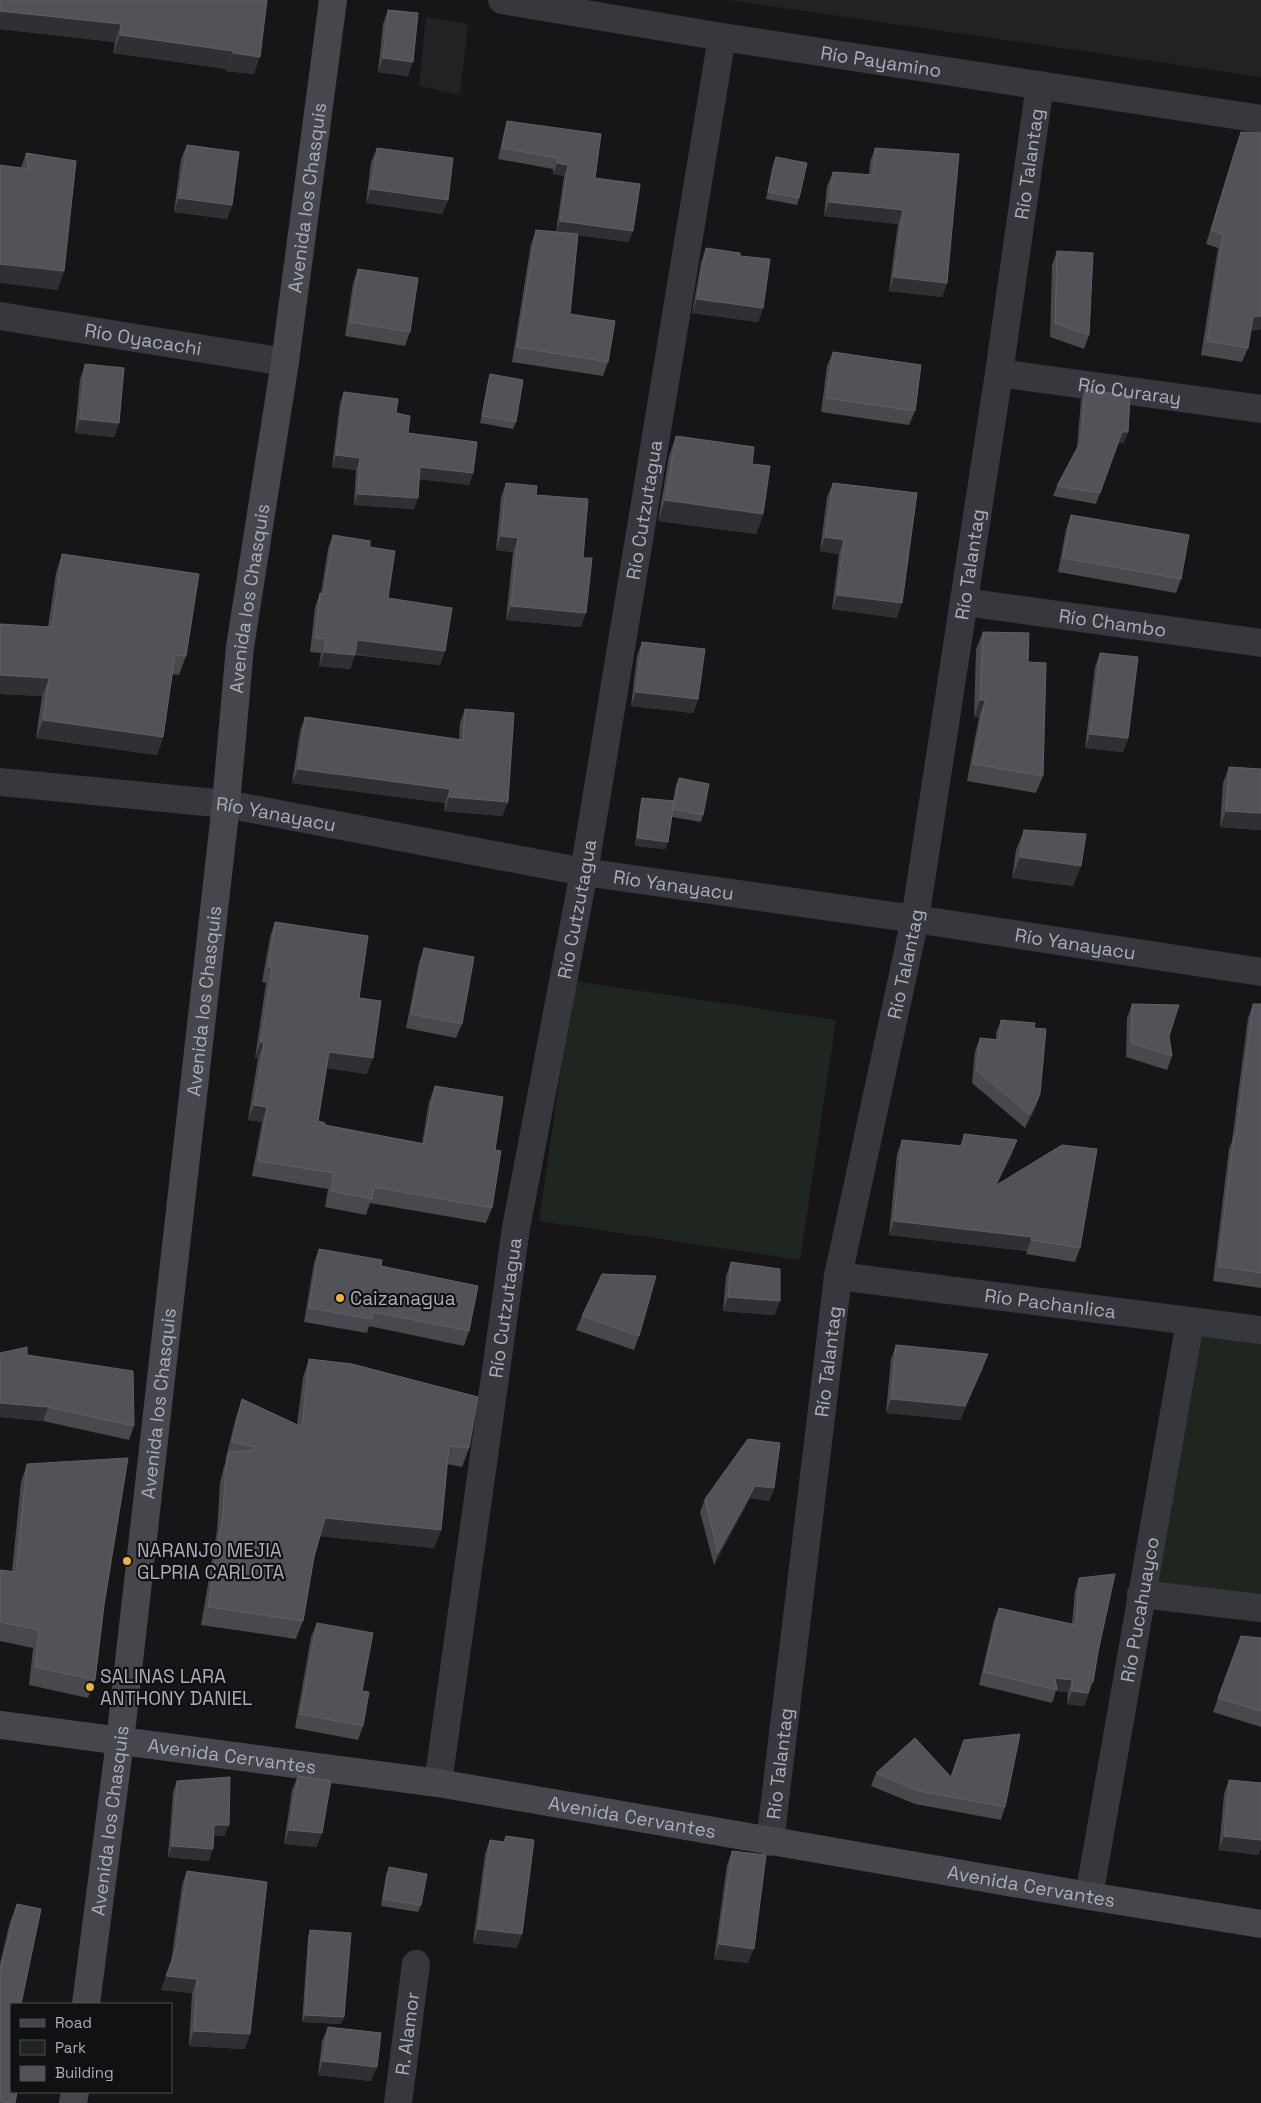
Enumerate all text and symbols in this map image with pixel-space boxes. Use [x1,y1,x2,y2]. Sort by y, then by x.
street label: Río Payamino [819,40,943,83]
street label: Avenida los Chasquis [282,101,332,294]
street label: Río Talantag [1009,107,1049,221]
street label: Río Oyacachi [83,317,203,361]
street label: Río Curaray [1077,372,1183,410]
street label: Río Cutzutagua [620,438,668,582]
street label: Avenida los Chasquis [223,502,275,695]
street label: Río Talantag [949,507,990,622]
street label: Río Chambo [1057,603,1168,642]
street label: Río Yanayacu [215,791,338,837]
street label: Río Cutzutagua [551,837,602,981]
street label: Río Yanayacu [612,864,736,906]
street label: Avenida los Chasquis [181,904,227,1098]
street label: Río Talantag [881,908,929,1022]
street label: Río Yanayacu [1013,922,1137,965]
street label: Río Cutzutagua [483,1236,527,1380]
street label: Río Pachanlica [983,1282,1118,1324]
place label: Caizanagua [350,1286,456,1311]
marker: Caizanagua [334,1292,346,1304]
street label: Río Talantag [809,1304,847,1418]
street label: Avenida los Chasquis [135,1307,181,1500]
street label: Río Pucahuayco [1114,1535,1165,1684]
place label: NARANJO MEJIA GLPRIA CARLOTA [137,1538,284,1585]
marker: NARANJO MEJIA GLPRIA CARLOTA [121,1555,133,1567]
place label: SALINAS LARA ANTHONY DANIEL [100,1664,253,1711]
marker: SALINAS LARA ANTHONY DANIEL [84,1681,96,1693]
street label: Río Talantag [760,1707,799,1821]
street label: Avenida los Chasquis [85,1724,134,1917]
street label: Avenida Cervantes [146,1732,318,1779]
street label: Avenida Cervantes [547,1790,718,1844]
street label: Avenida Cervantes [946,1859,1117,1913]
street label: R. Alamor [389,1990,425,2077]
legend [10,2003,172,2093]
text: Road [55,2013,92,2032]
text: Park [55,2038,86,2057]
text: Building [55,2063,114,2082]

